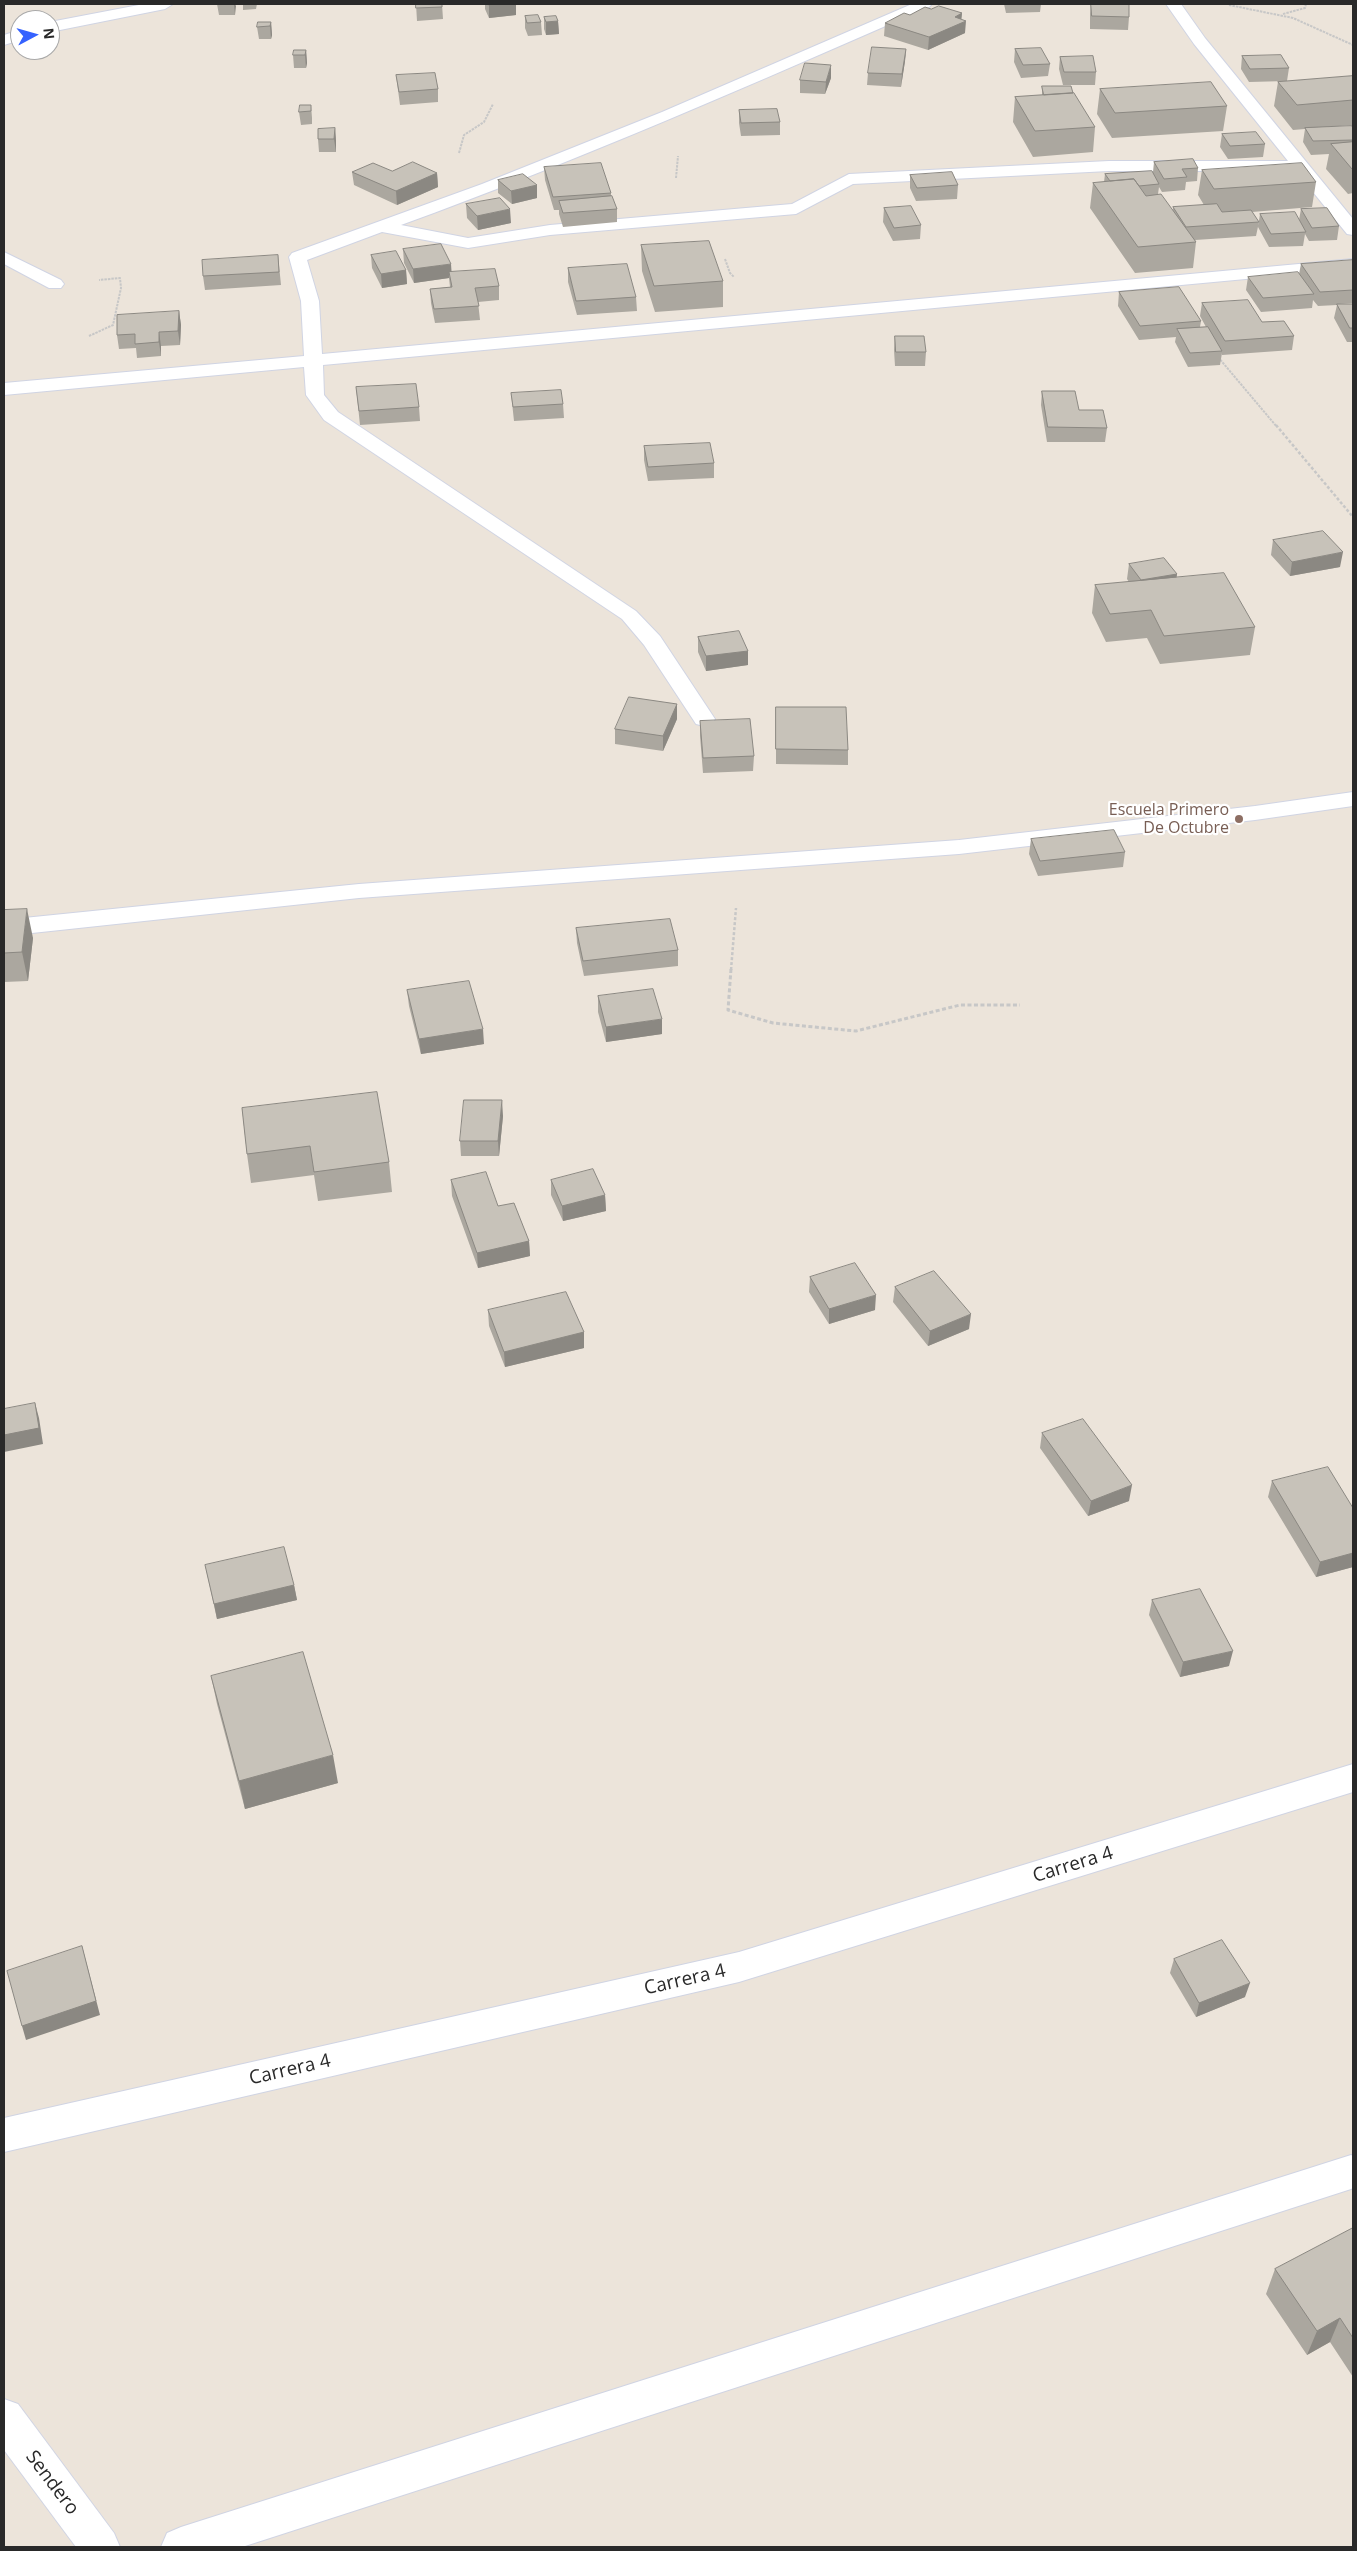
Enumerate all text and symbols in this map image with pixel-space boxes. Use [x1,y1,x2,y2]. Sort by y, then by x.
north arrow [10,10,60,60]
text: N [39,27,59,40]
place label: Escuela Primero De Octubre [1109,800,1229,838]
marker: Escuela Primero De Octubre [1233,813,1245,825]
street label: Carrera 4 [1030,1842,1116,1888]
street label: Carrera 4 [642,1960,728,2000]
street label: Carrera 4 [247,2050,333,2090]
street label: Sendero [21,2446,83,2520]

